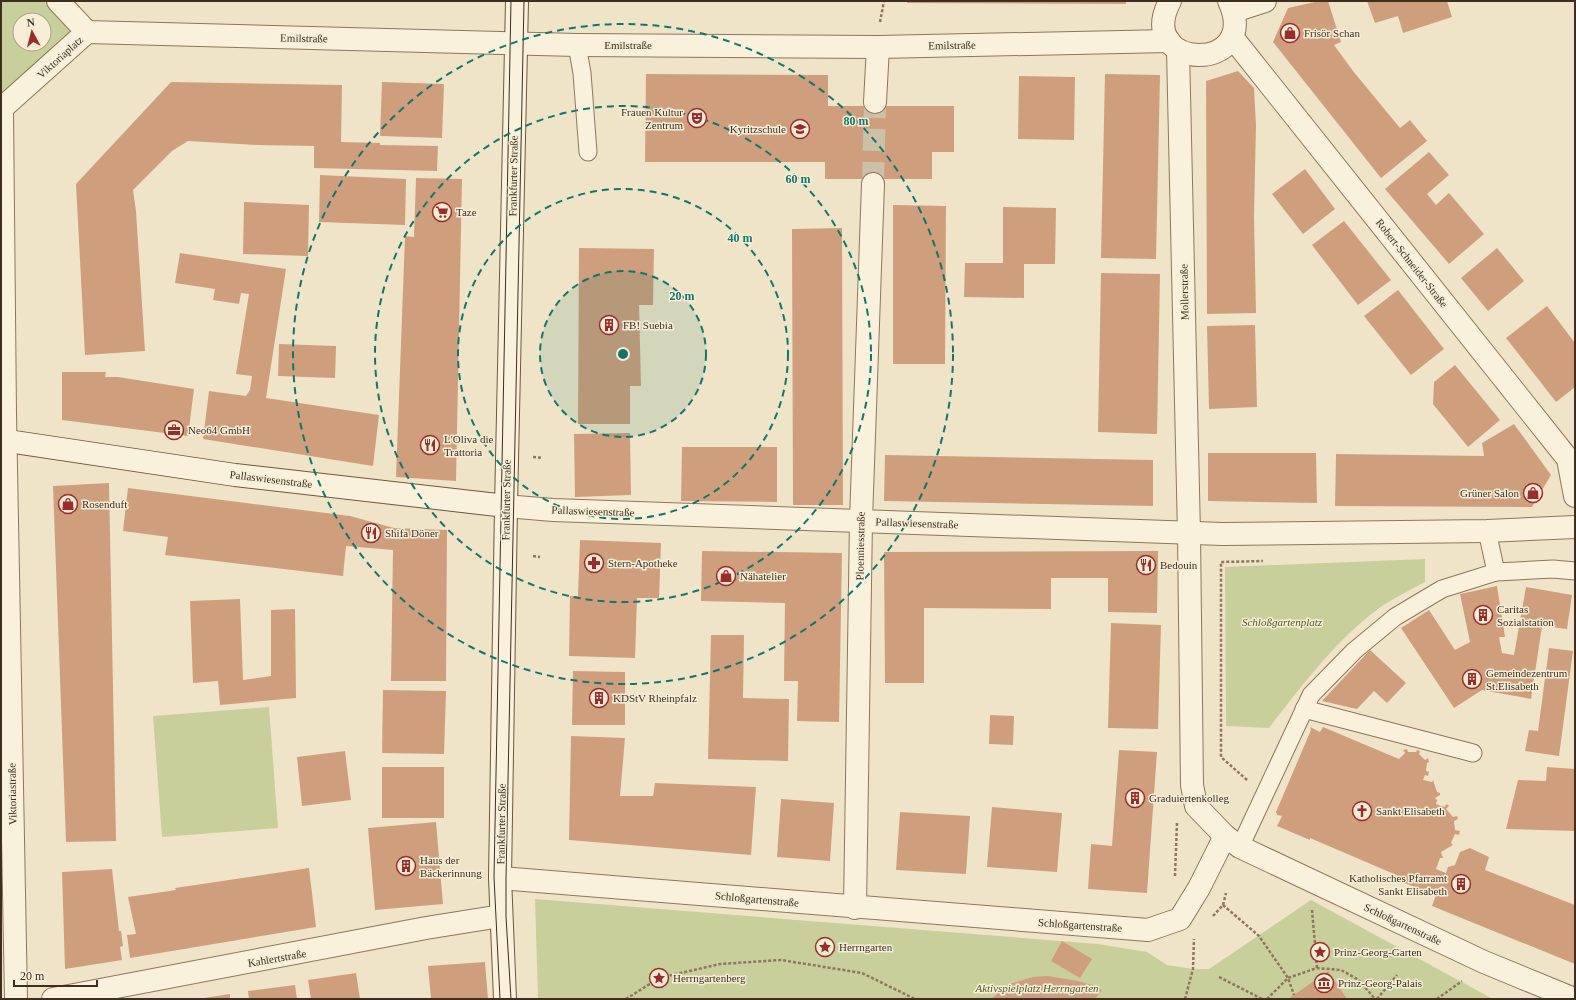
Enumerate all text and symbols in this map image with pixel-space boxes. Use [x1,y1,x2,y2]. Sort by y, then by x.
north arrow [12,12,52,52]
text: N [26,16,36,29]
shop icon: Frisör Schan [1279,22,1301,44]
place label: Frisör Schan [1304,27,1360,39]
street label: Emilstraße [280,32,328,44]
street label: Viktoriaplatz [35,33,85,81]
street label: Emilstraße [604,39,652,51]
street label: Emilstraße [928,39,976,51]
place label: Frauen Kultur Zentrum [621,106,683,131]
theatre icon: Frauen Kultur Zentrum [686,107,708,129]
text: 80 m [844,114,869,128]
school or university icon: Kyritzschule [789,118,811,140]
place label: Kyritzschule [730,123,786,135]
street label: Frankfurter Straße [506,135,520,217]
text: 60 m [786,172,811,186]
supermarket icon: Taze [431,201,453,223]
place label: Taze [456,206,477,218]
street label: Robert-Schneider-Straße [1374,216,1450,310]
text: 40 m [728,231,753,245]
street label: Mollerstraße [1178,264,1190,320]
text: 20 m [670,289,695,303]
building icon: FB! Suebia [598,314,620,336]
place label: FB! Suebia [623,319,673,331]
centre of rings [616,347,630,361]
office icon: Neo64 GmbH [163,419,185,441]
place label: Neo64 GmbH [188,424,250,436]
place label: L'Oliva die Trattoria [444,433,493,458]
restaurant icon: L'Oliva die Trattoria [419,434,441,456]
street label: Frankfurter Straße [499,459,513,541]
street label: Pallaswiesenstraße [229,468,313,490]
shop icon: Grüner Salon [1522,482,1544,504]
place label: Grüner Salon [1460,487,1519,499]
shop icon: Rosenduft [57,493,79,515]
place label: Rosenduft [82,498,127,510]
street label: Pallaswiesenstraße [551,504,635,518]
street label: Ploenniesstraße [853,511,867,581]
street label: Pallaswiesenstraße [875,516,959,530]
restaurant icon: Shifa Döner [360,522,382,544]
place label: Shifa Döner [385,527,439,539]
pharmacy icon: Stern-Apotheke [583,552,605,574]
restaurant icon: Bedouin [1135,554,1157,576]
place label: Stern-Apotheke [608,557,678,569]
place label: Bedouin [1160,559,1198,571]
shop icon: Nähatelier [715,565,737,587]
place label: Nähatelier [740,570,786,582]
place label: Caritas Sozialstation [1497,603,1554,628]
building icon: Caritas Sozialstation [1472,604,1494,626]
park label: Schloßgartenplatz [1242,616,1323,628]
place label: Gemeindezentrum St.Elisabeth [1486,667,1568,692]
building icon: Gemeindezentrum St.Elisabeth [1461,668,1483,690]
building icon: KDStV Rheinpfalz [588,687,610,709]
place label: KDStV Rheinpfalz [613,692,697,704]
street label: Viktoriastraße [5,763,19,825]
street label: Frankfurter Straße [494,783,508,865]
building icon: Graduiertenkolleg [1124,787,1146,809]
place label: Graduiertenkolleg [1149,792,1230,804]
church icon: Sankt Elisabeth [1351,800,1373,822]
place label: Sankt Elisabeth [1376,805,1445,817]
place label: Haus der Bäckerinnung [420,854,482,879]
building icon: Haus der Bäckerinnung [395,855,417,877]
place label: Katholisches Pfarramt Sankt Elisabeth [1349,872,1447,897]
building icon: Katholisches Pfarramt Sankt Elisabeth [1450,873,1472,895]
street label: Schloßgartenstraße [714,889,800,909]
street label: Schloßgartenstraße [1362,901,1444,947]
street label: Schloßgartenstraße [1038,916,1123,934]
place icon: Herrngarten [814,936,836,958]
place label: Herrngarten [839,941,893,953]
place icon: Prinz-Georg-Garten [1309,941,1331,963]
place label: Prinz-Georg-Garten [1334,946,1422,958]
street label: Kahlertstraße [247,947,307,969]
scale bar [14,962,97,988]
place icon: Herrngartenberg [648,967,670,989]
text: 20 m [20,969,45,983]
place label: Herrngartenberg [673,972,746,984]
museum icon: Prinz-Georg-Palais [1313,972,1335,994]
place label: Prinz-Georg-Palais [1338,977,1422,989]
park label: Aktivspielplatz Herrngarten [974,982,1099,994]

